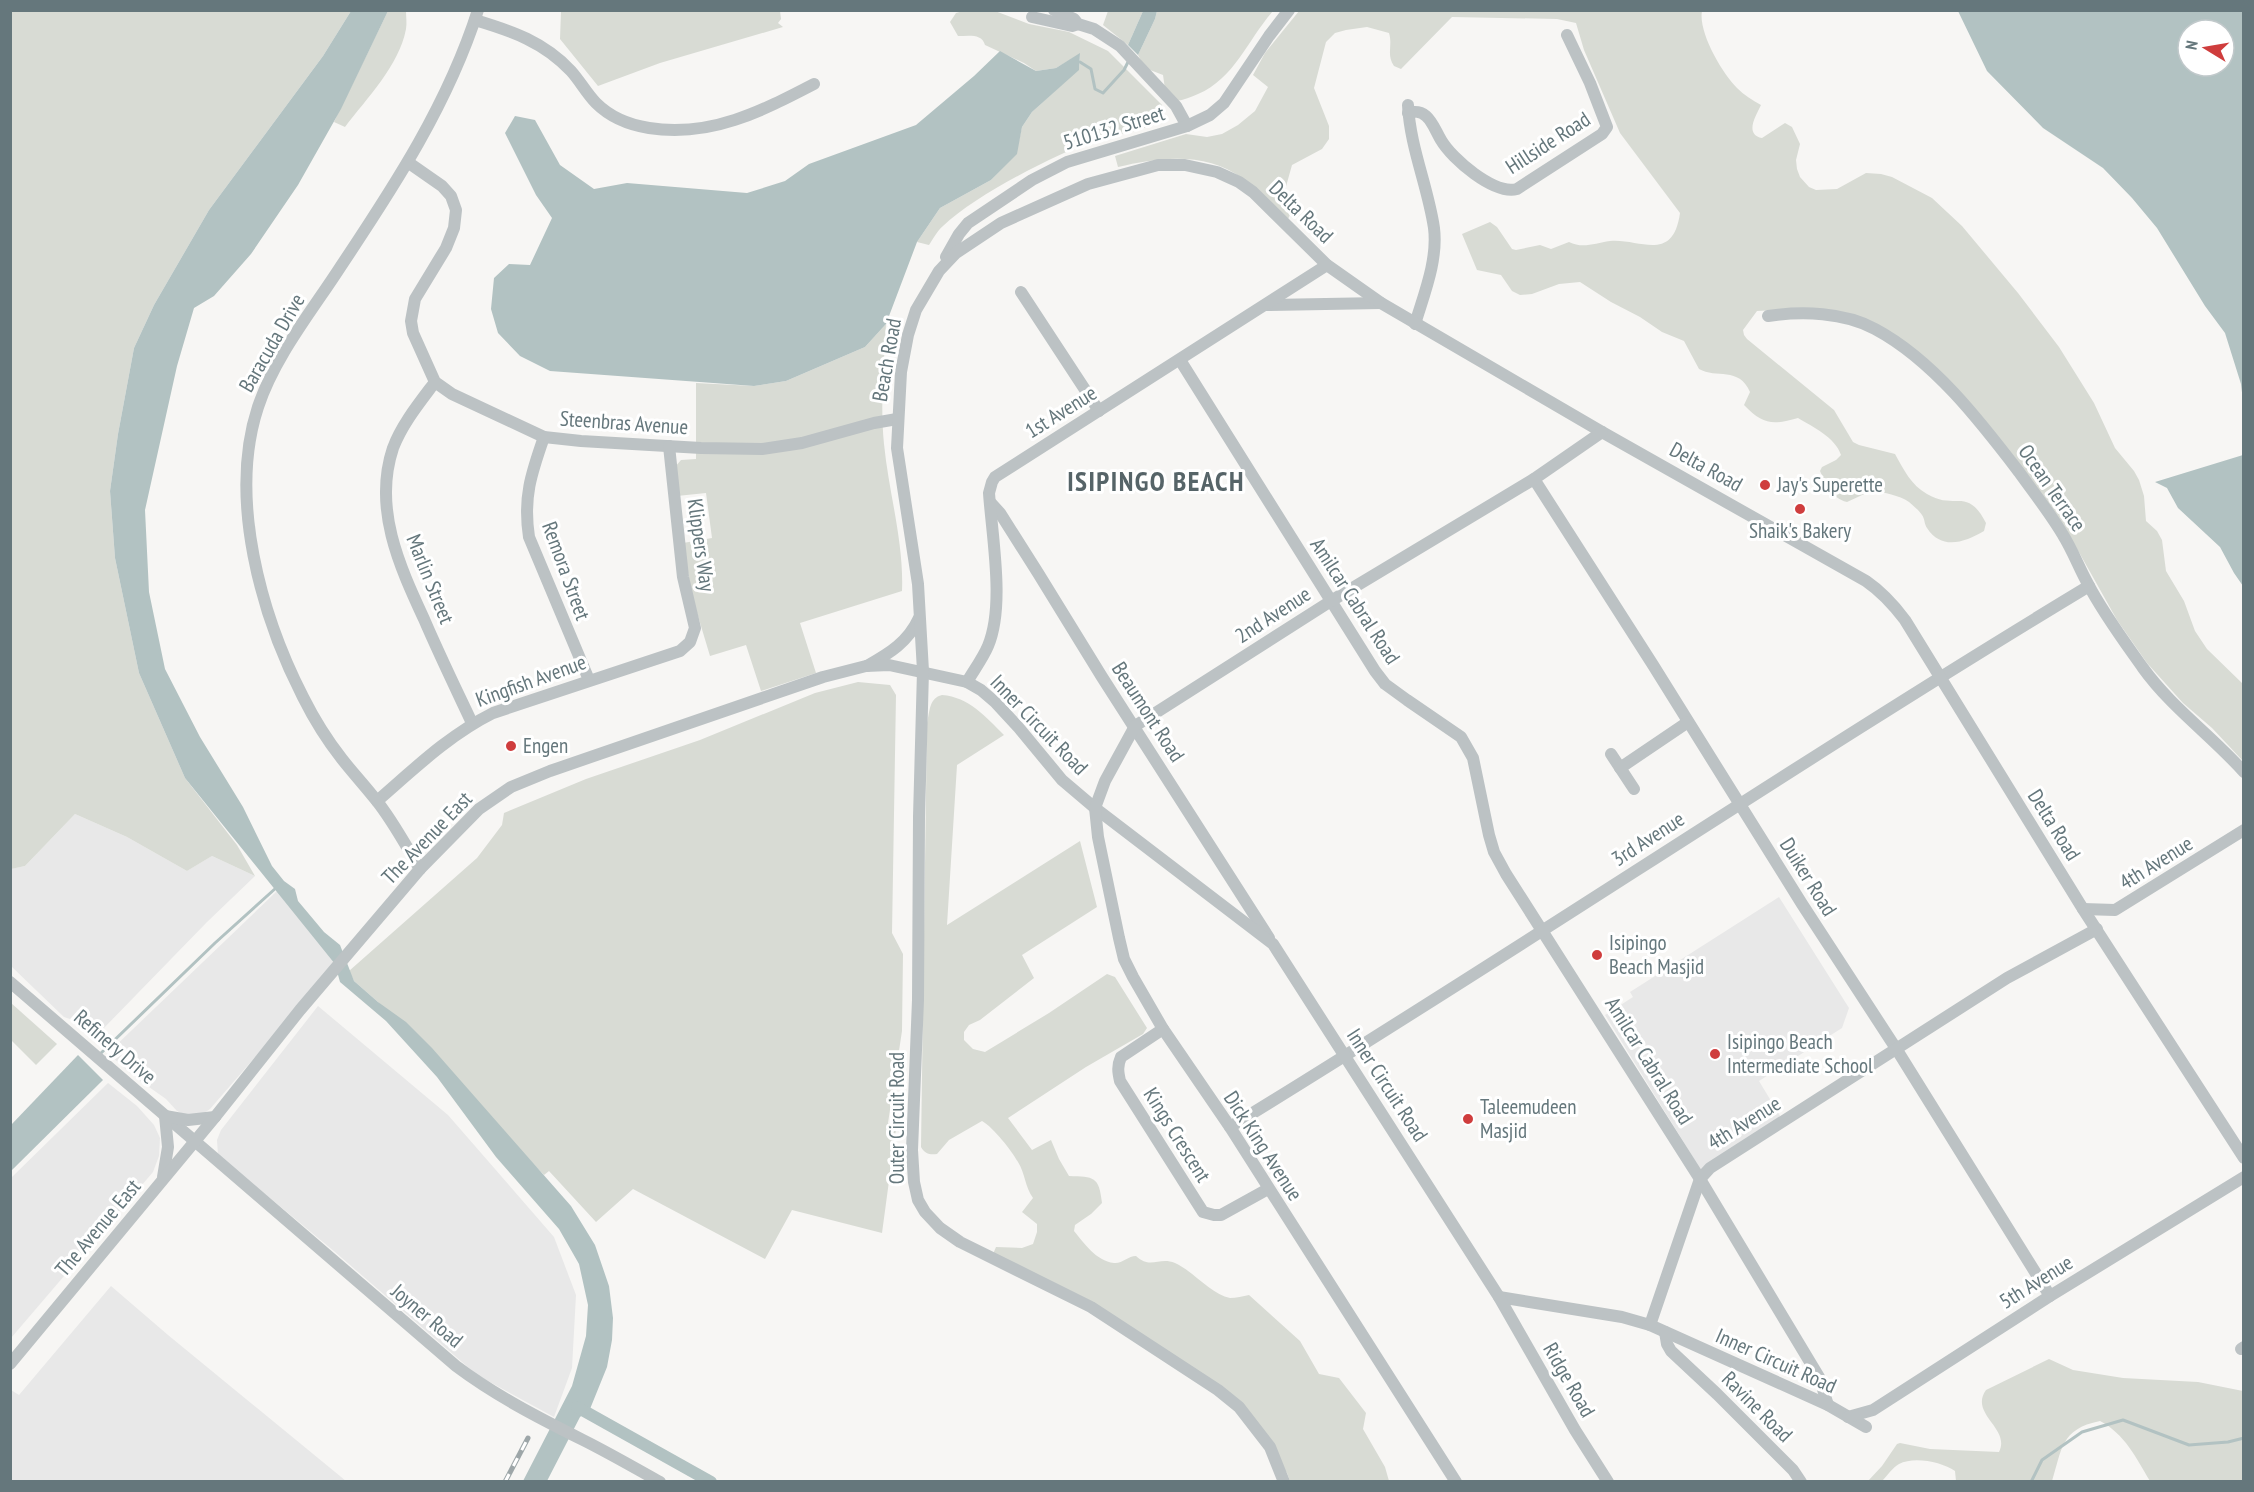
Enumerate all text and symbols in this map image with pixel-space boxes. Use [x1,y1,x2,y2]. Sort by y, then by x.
north arrow [2176,18,2236,78]
text: N [2181,39,2202,51]
street label: 510132 Street [1060,99,1168,156]
street label: Hillside Road [1500,105,1595,180]
street label: Delta Road [1264,174,1339,249]
street label: Baracuda Drive [233,289,311,397]
street label: Beach Road [866,316,907,404]
street label: 1st Avenue [1020,379,1102,444]
street label: Steenbras Avenue [559,405,689,440]
street label: Delta Road [1665,436,1747,498]
street label: Ocean Terrace [2013,439,2092,537]
district label: ISIPINGO BEACH [1067,464,1245,498]
place label: Jay's Superette [1776,471,1883,498]
marker: Jay's Superette [1758,478,1772,492]
street label: Klippers Way [682,497,721,593]
marker: Shaik's Bakery [1793,502,1807,516]
place label: Shaik's Bakery [1749,517,1851,544]
street label: Remora Street [536,518,597,624]
street label: Marlin Street [400,530,461,628]
street label: Amilcar Cabral Road [1305,532,1406,669]
street label: 2nd Avenue [1230,580,1316,649]
street label: Kingfish Avenue [472,648,590,713]
street label: Beaumont Road [1106,657,1191,767]
street label: Inner Circuit Road [985,669,1094,781]
place label: Engen [523,732,568,759]
marker: Engen [504,739,518,753]
street label: Delta Road [2022,784,2087,865]
street label: The Avenue East [376,785,478,890]
street label: 3rd Avenue [1606,805,1689,872]
street label: 4th Avenue [2114,830,2197,896]
street label: Duiker Road [1774,833,1843,921]
place label: Isipingo Beach Masjid [1609,929,1704,980]
marker: Isipingo Beach Masjid [1590,948,1604,962]
street label: Amilcar Cabral Road [1599,992,1699,1130]
street label: Refinery Drive [68,1003,162,1090]
street label: Inner Circuit Road [1341,1023,1434,1146]
place label: Isipingo Beach Intermediate School [1727,1028,1873,1079]
marker: Isipingo Beach Intermediate School [1708,1047,1722,1061]
street label: Outer Circuit Road [883,1052,910,1184]
street label: Kings Crescent [1138,1082,1217,1187]
street label: Dick King Avenue [1218,1086,1309,1206]
street label: 4th Avenue [1702,1090,1785,1156]
place label: Taleemudeen Masjid [1480,1093,1576,1144]
marker: Taleemudeen Masjid [1461,1112,1475,1126]
street label: The Avenue East [49,1173,146,1282]
street label: 5th Avenue [1994,1249,2077,1315]
street label: Joyner Road [385,1277,469,1354]
street label: Inner Circuit Road [1712,1322,1841,1399]
street label: Ridge Road [1537,1338,1602,1422]
street label: Ravine Road [1716,1366,1798,1448]

